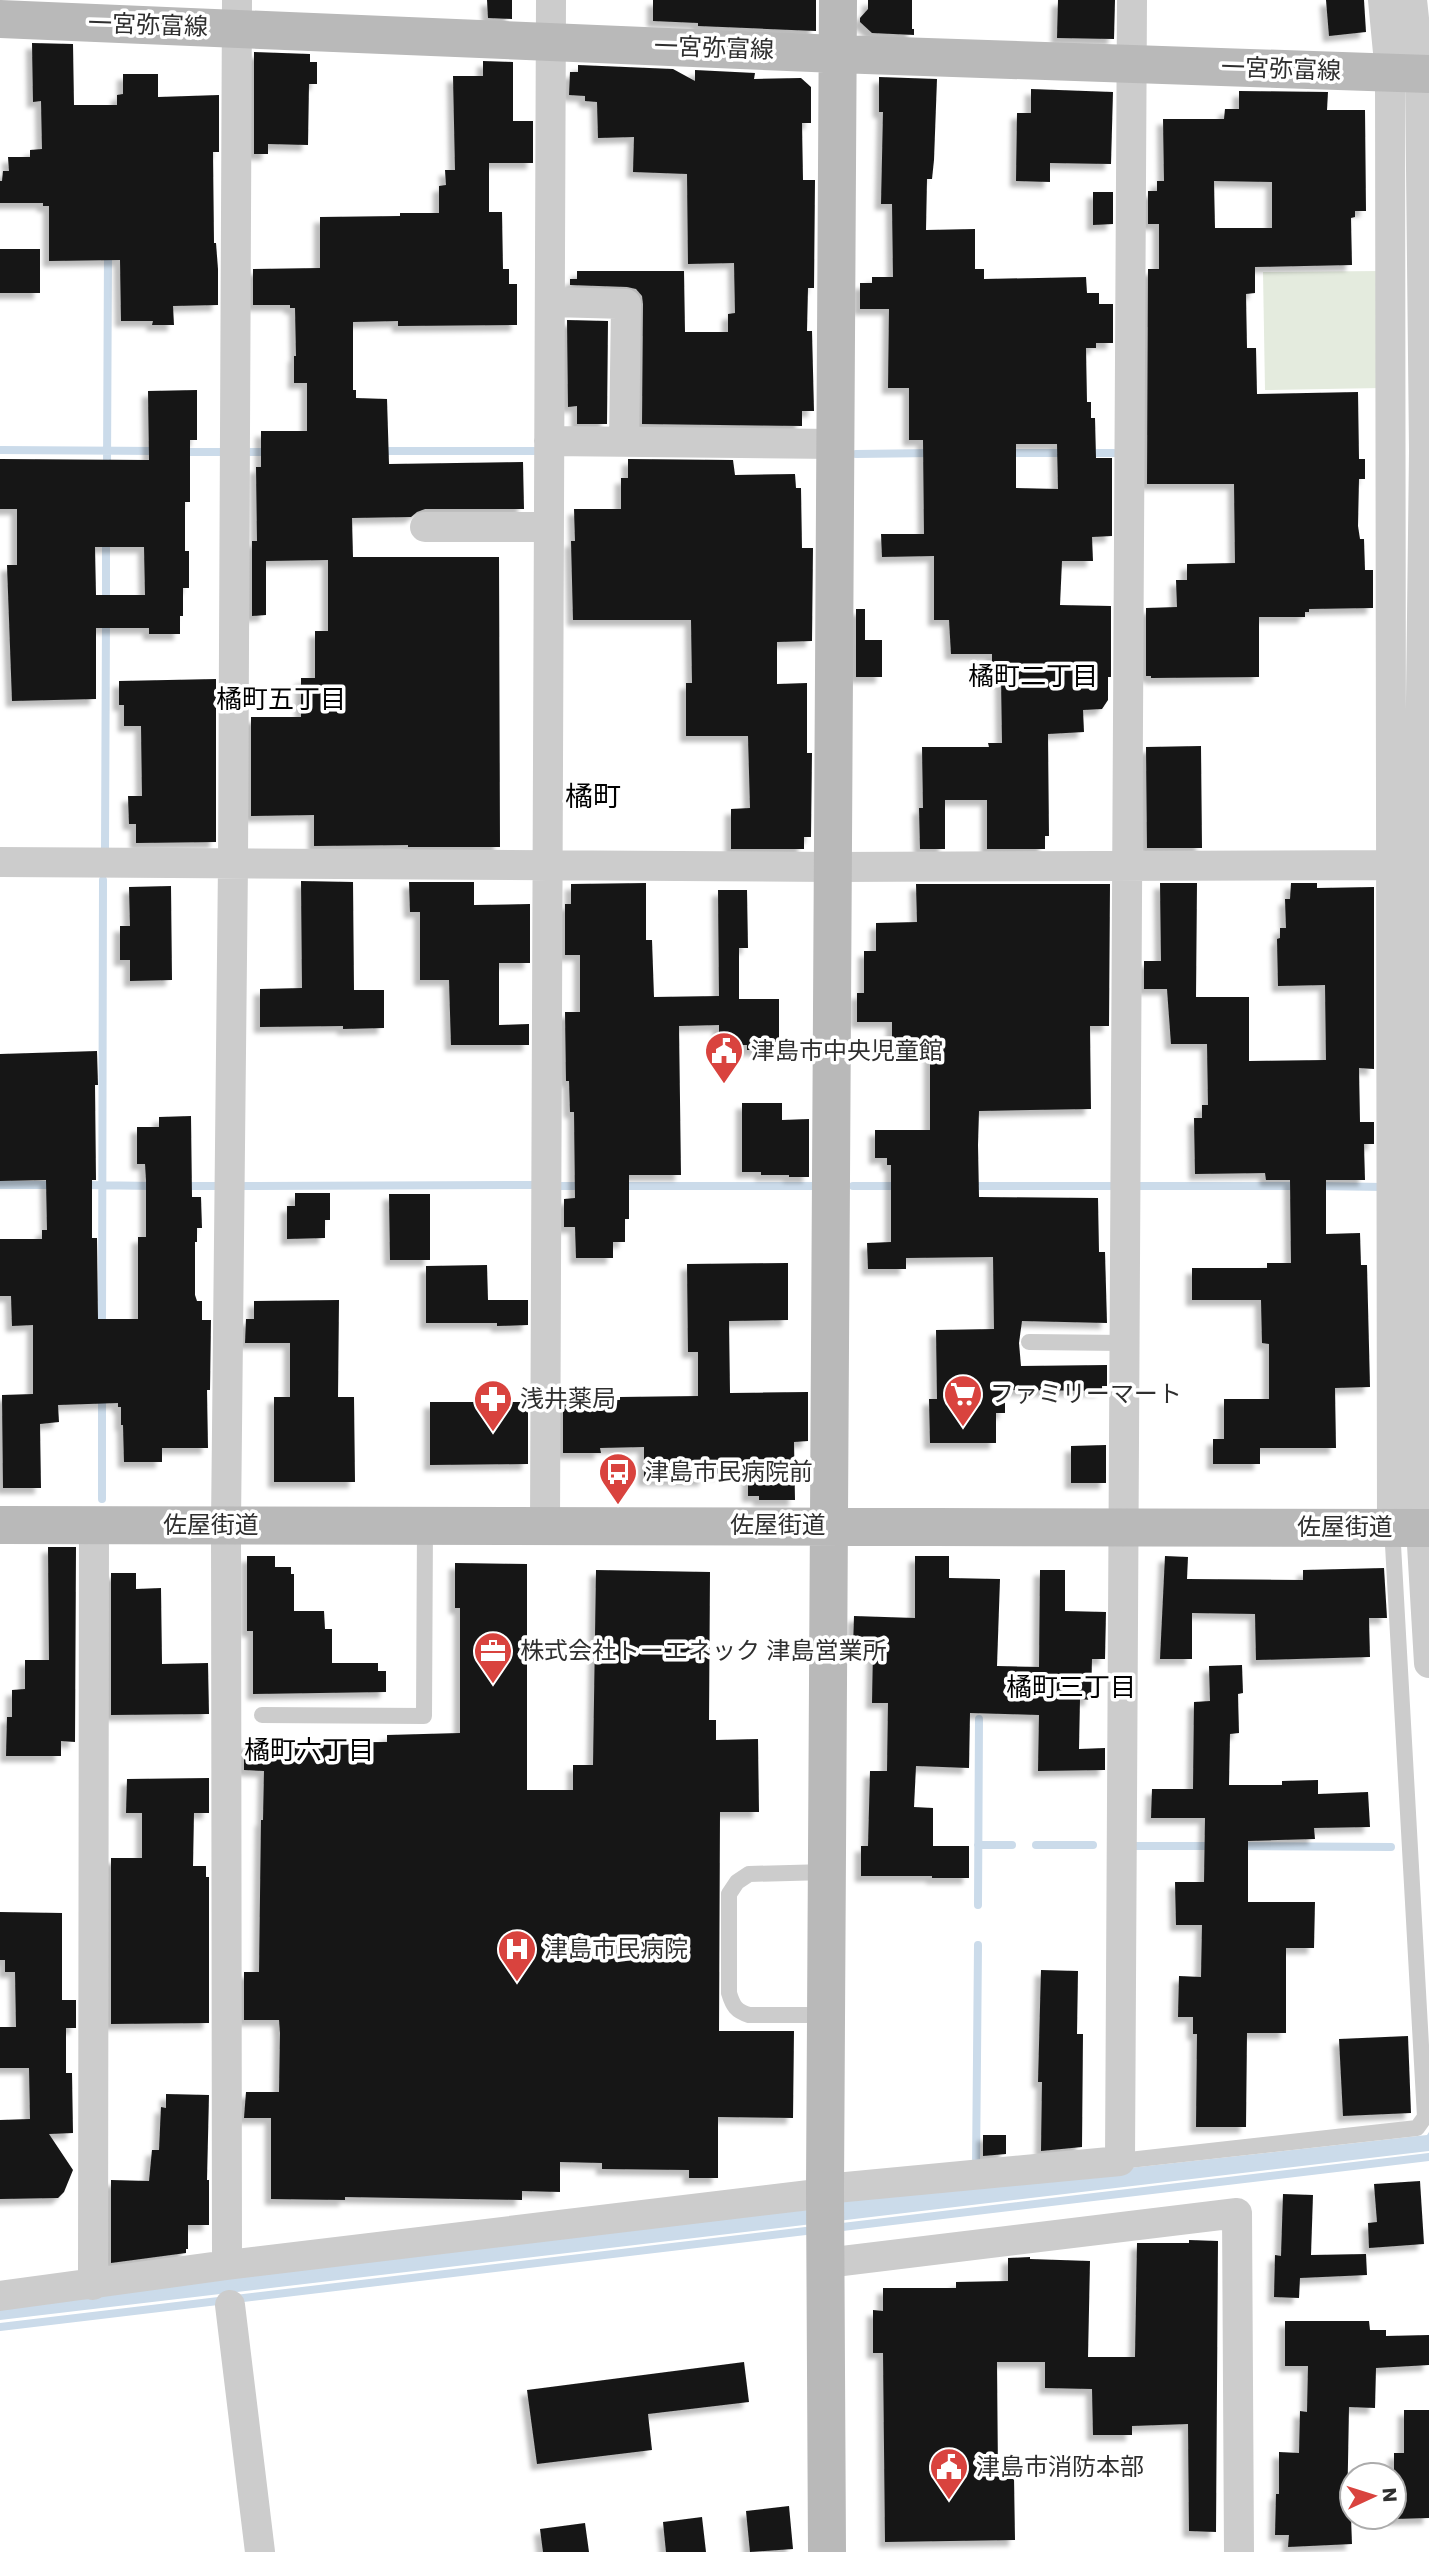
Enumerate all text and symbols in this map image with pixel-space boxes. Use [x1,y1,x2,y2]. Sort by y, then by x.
street label: 一宮弥富線 [87,6,209,43]
street label: 一宮弥富線 [653,29,775,66]
street label: 一宮弥富線 [1220,50,1342,87]
district label: 橘町二丁目 [968,658,1098,694]
district label: 橘町五丁目 [216,681,346,717]
district label: 橘町 [565,777,621,816]
public building icon: 津島市中央児童館 [703,1030,745,1085]
place label: 津島市中央児童館 [751,1034,943,1067]
supermarket icon: ファミリーマート [942,1373,984,1428]
place label: ファミリーマート [990,1377,1182,1410]
pharmacy icon: 浅井薬局 [472,1378,514,1433]
place label: 浅井薬局 [520,1382,616,1415]
bus stop icon: 津島市民病院前 [597,1451,639,1506]
place label: 津島市民病院前 [645,1455,813,1488]
street label: 佐屋街道 [163,1508,259,1541]
street label: 佐屋街道 [730,1508,826,1541]
street label: 佐屋街道 [1297,1510,1393,1543]
office icon: 株式会社トーエネック 津島営業所 [472,1630,514,1685]
place label: 株式会社トーエネック 津島営業所 [520,1634,886,1667]
district label: 橘町三丁目 [1006,1669,1136,1705]
district label: 橘町六丁目 [244,1732,374,1768]
hospital icon: 津島市民病院 [496,1928,538,1983]
place label: 津島市民病院 [544,1932,688,1965]
public building icon: 津島市消防本部 [928,2446,970,2501]
place label: 津島市消防本部 [976,2450,1144,2483]
north arrow [1338,2461,1408,2531]
text: N [1375,2487,1403,2503]

